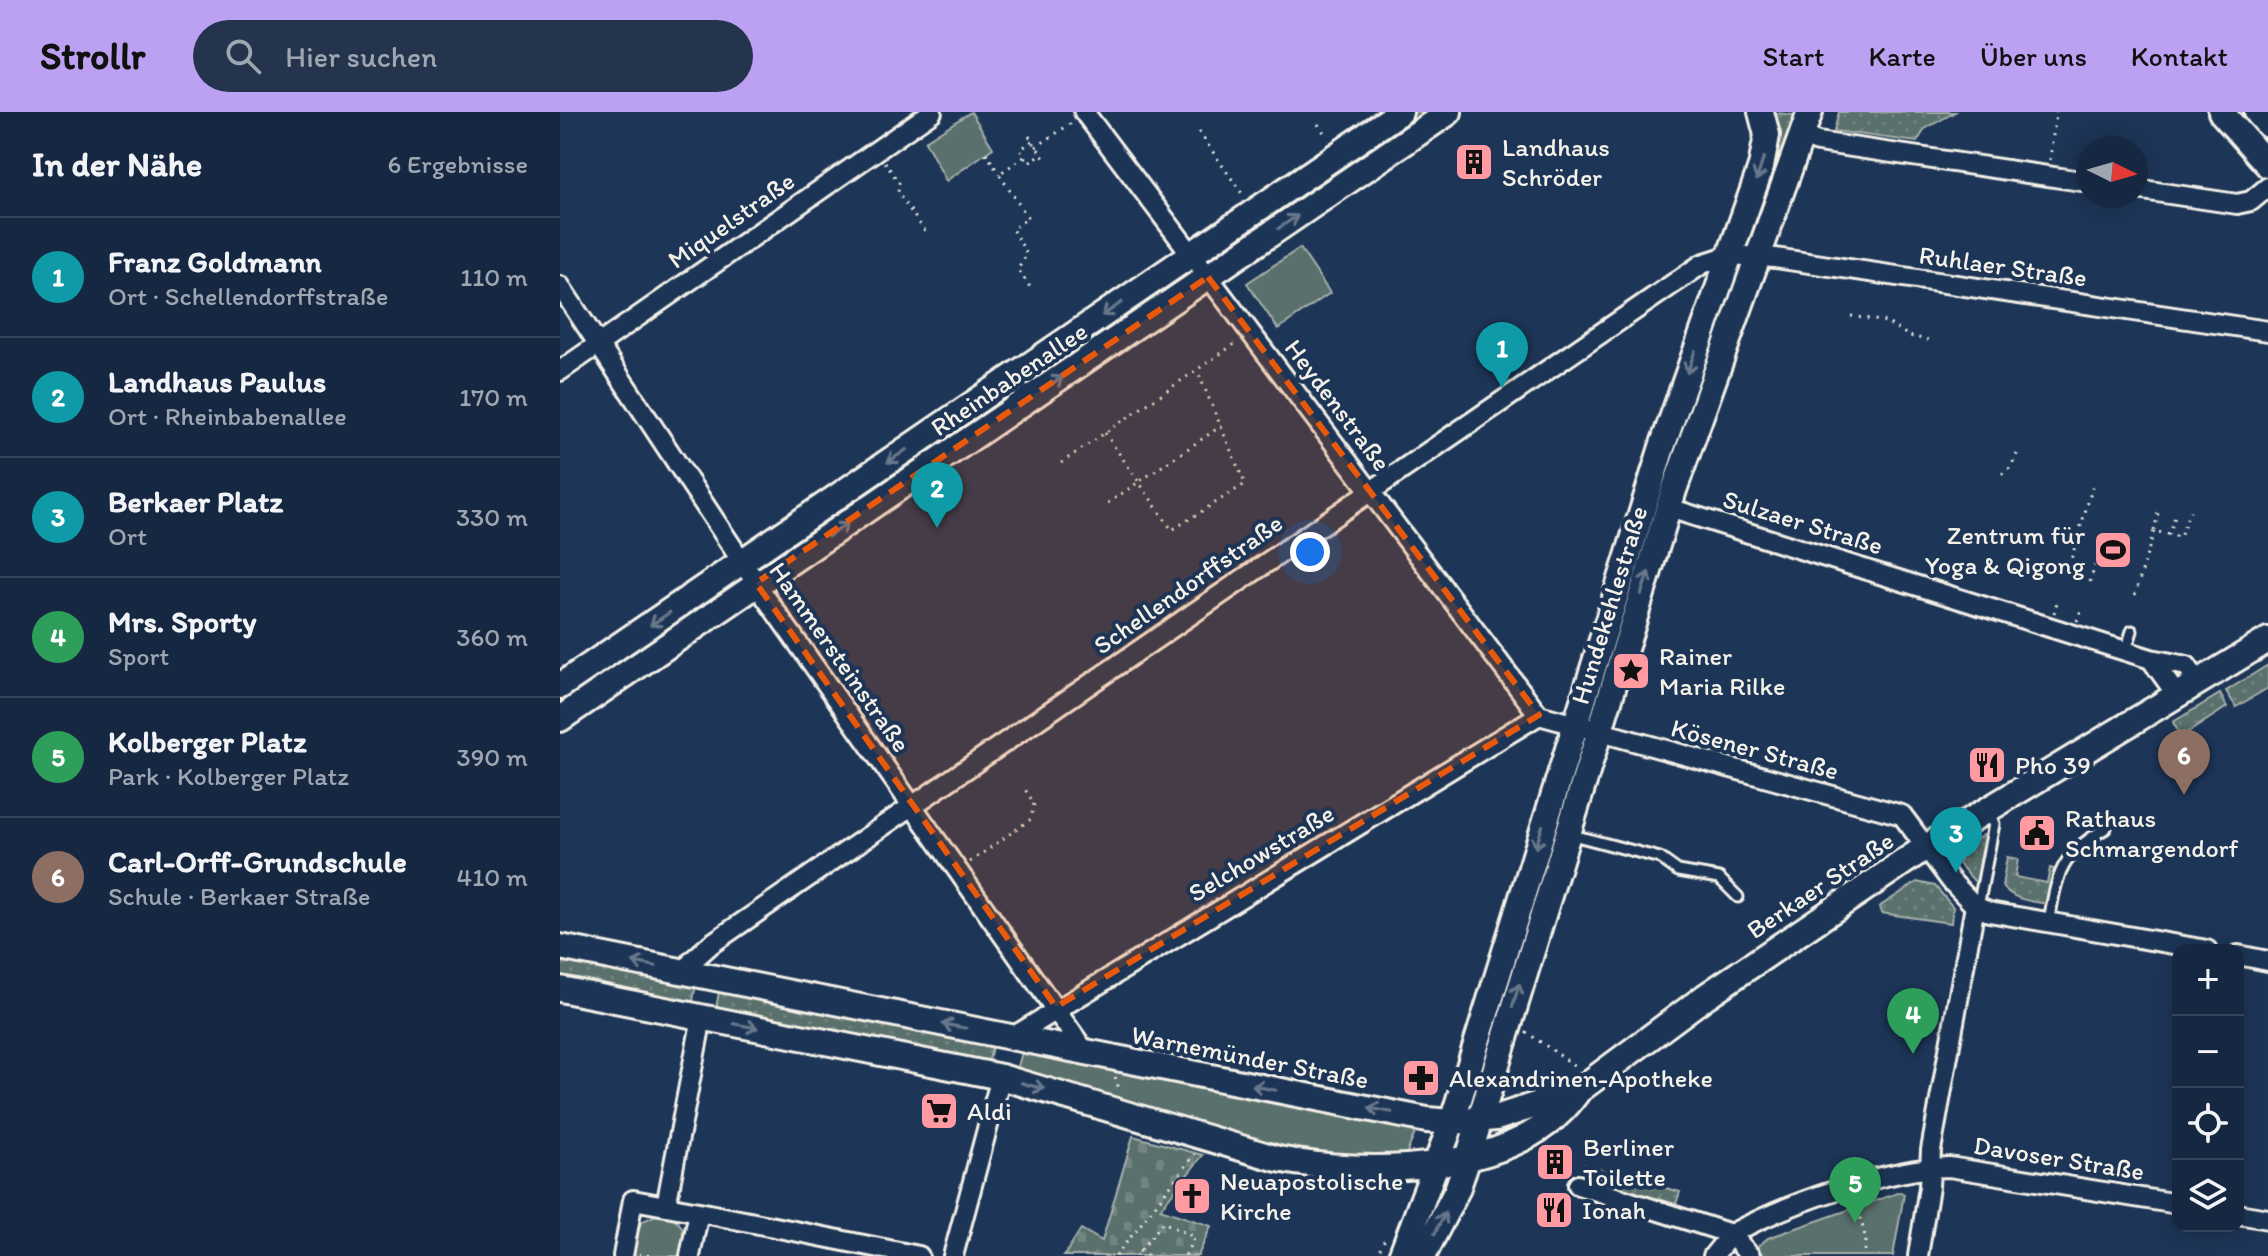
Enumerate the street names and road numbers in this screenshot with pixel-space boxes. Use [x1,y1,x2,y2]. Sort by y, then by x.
street label: Miquelstraße [661,165,801,275]
street label: Ruhlaer Straße [1917,238,2089,294]
street label: Rheinbabenallee [925,315,1093,443]
street label: Heydenstraße [1278,333,1398,477]
street label: Sulzaer Straße [1719,482,1887,562]
street label: Hundekehlestraße [1564,502,1654,708]
street label: Schellendorffstraße [1087,507,1289,661]
street label: Hammersteinstraße [762,556,918,758]
street label: Kösener Straße [1668,711,1842,787]
street label: Selchowstraße [1182,797,1340,909]
street label: Berkaer Straße [1740,824,1900,946]
street label: Warnemünder Straße [1129,1018,1371,1096]
street label: Davoser Straße [1971,1129,2147,1187]

